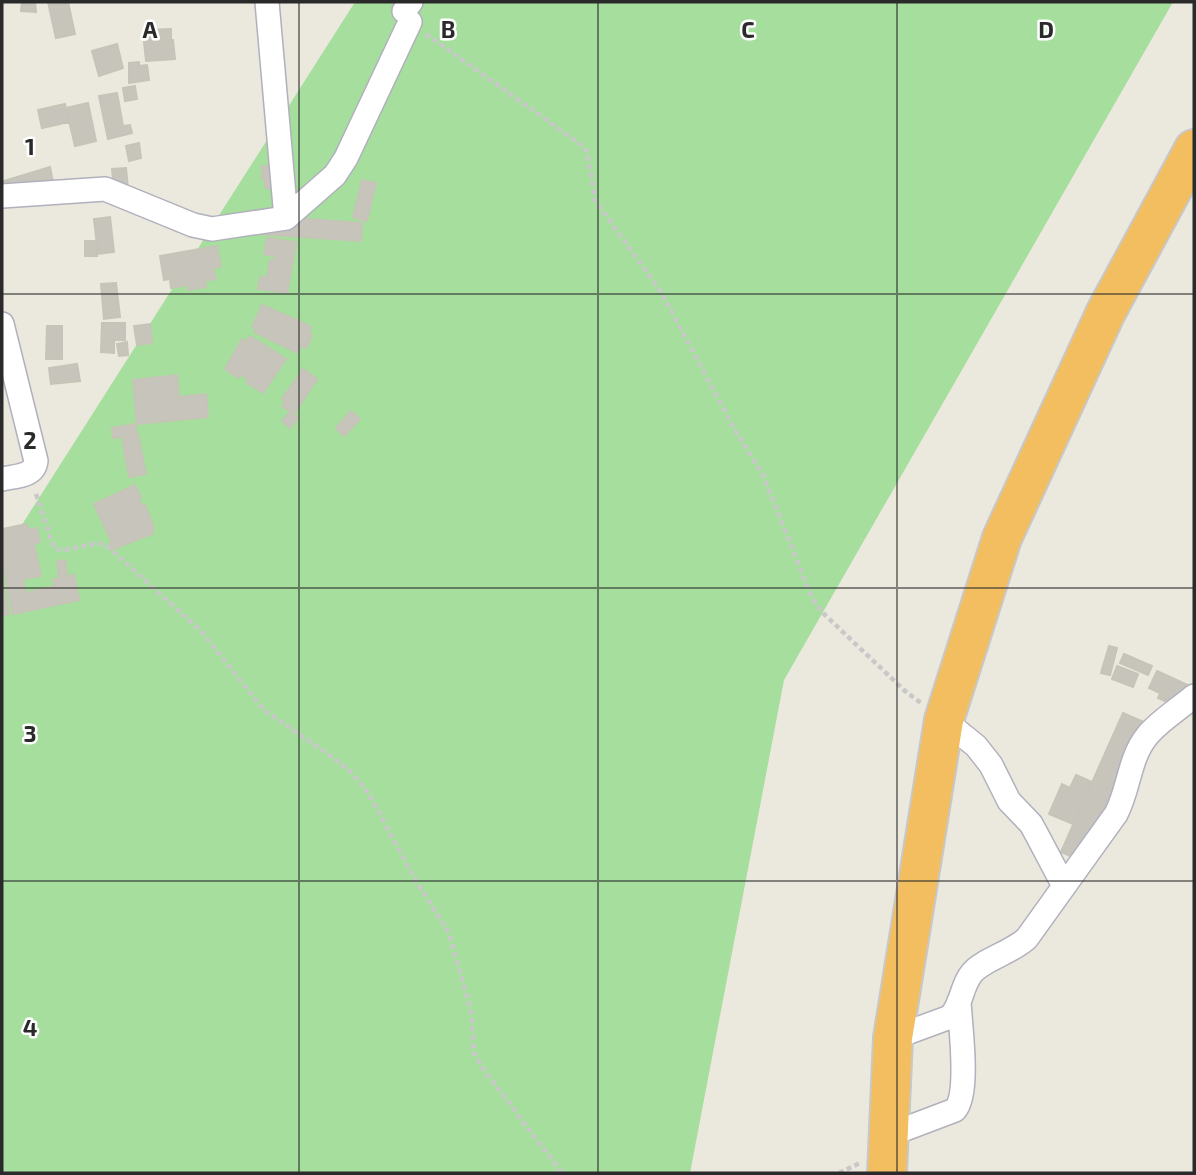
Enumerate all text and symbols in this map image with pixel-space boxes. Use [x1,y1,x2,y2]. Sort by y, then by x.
text: A [142,15,158,43]
text: B [441,15,455,43]
text: C [741,15,755,43]
text: D [1038,15,1054,43]
text: 1 [25,132,35,160]
text: 2 [23,426,37,454]
text: 3 [23,719,37,747]
text: 4 [23,1013,37,1041]

